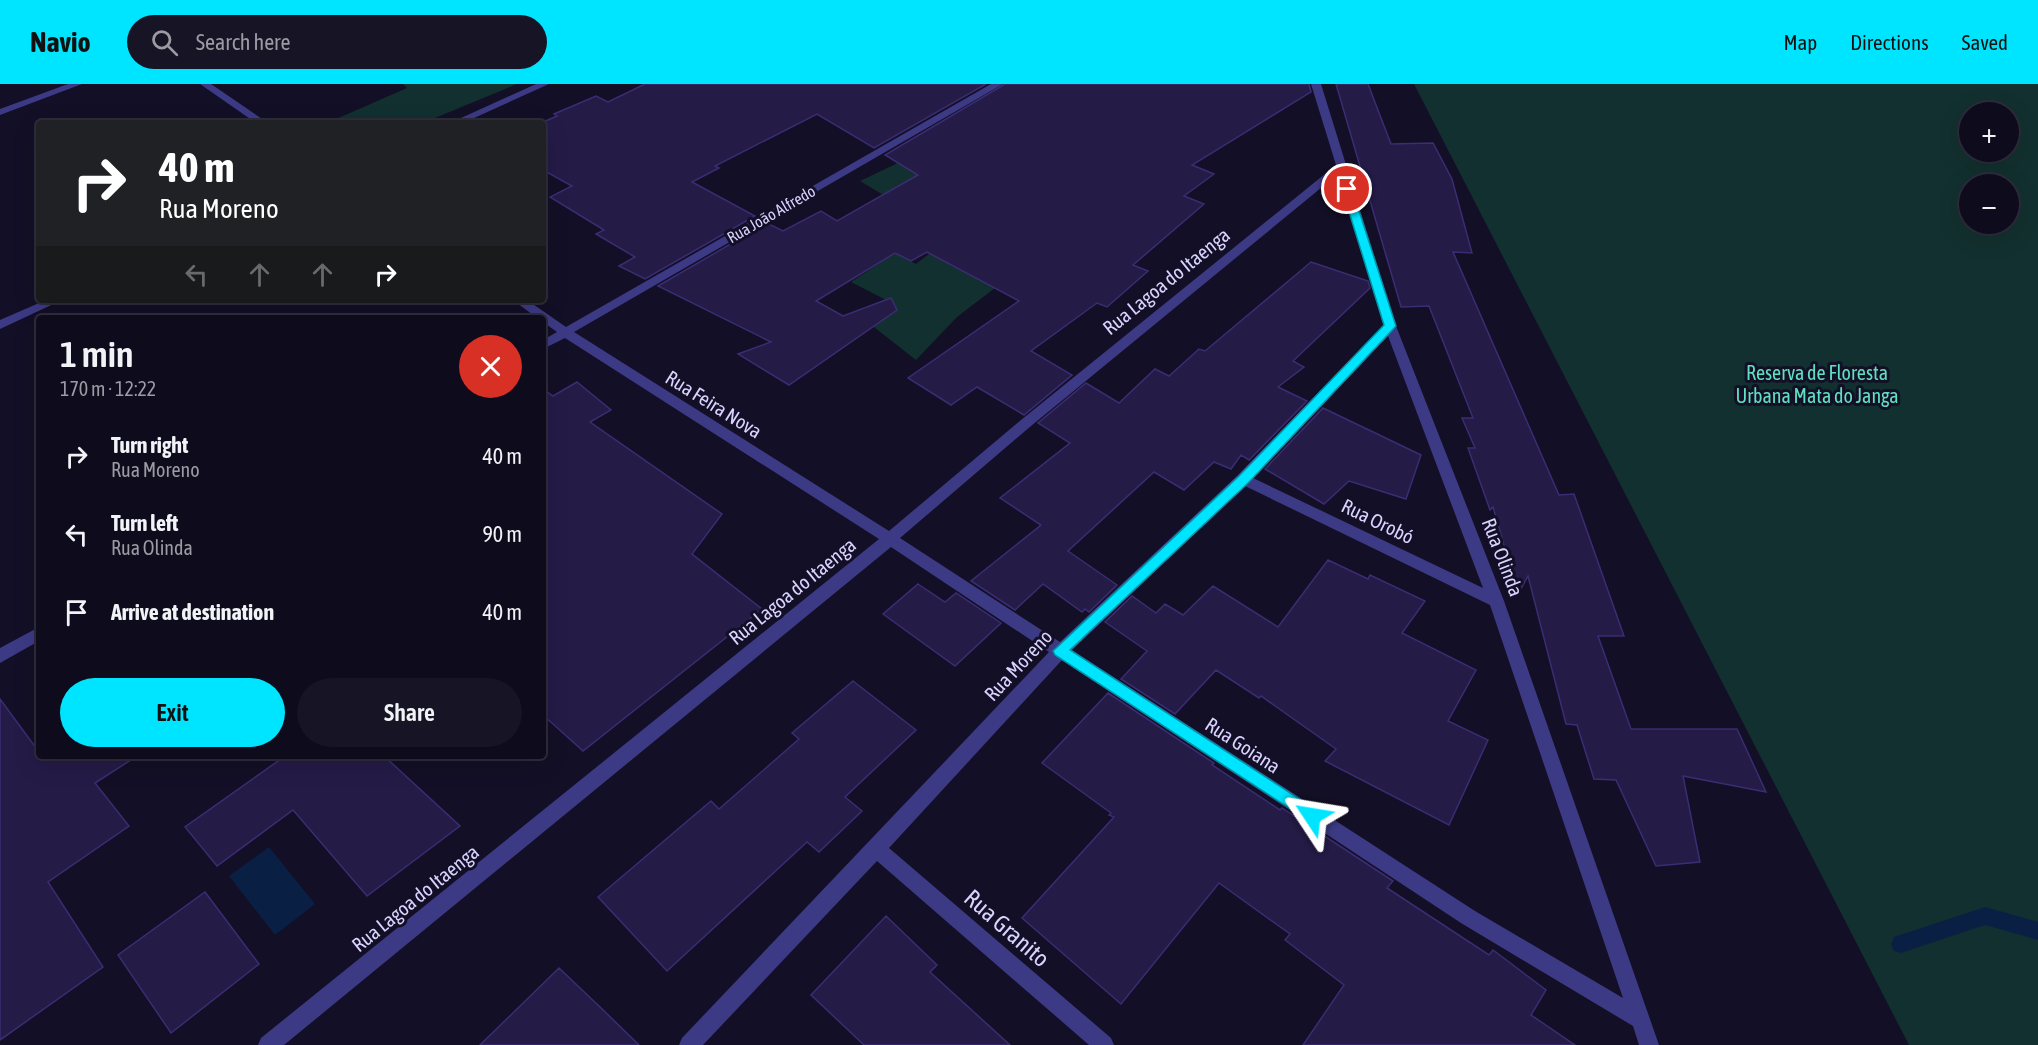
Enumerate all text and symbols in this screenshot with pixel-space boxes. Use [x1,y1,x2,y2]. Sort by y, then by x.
search box [127,15,547,69]
text: Navio [30,26,91,58]
icon: search [148,26,181,59]
text: Search here [196,29,291,55]
text: Map [1783,30,1817,54]
text: Directions [1850,30,1929,54]
text: Saved [1962,30,2008,54]
map controls [1959,102,2019,234]
button: + [1959,102,2019,162]
text: 40 m [159,143,234,191]
icon: right [60,144,138,222]
pin [1321,163,1372,214]
icon: arrive [1330,172,1363,205]
button: − [1959,174,2019,234]
street label: Rua João Alfredo [724,182,818,246]
text: Rua Moreno [159,193,279,224]
street label: Rua Lagoa do Itaenga [1098,223,1234,339]
icon: left [180,258,213,291]
icon: ahead [243,258,276,291]
icon: ahead [306,258,339,291]
icon: right [369,258,402,291]
text: 1 min [60,333,134,375]
button: close [459,335,522,398]
park label: Reserva de Floresta Urbana Mata do Janga [1735,361,1899,407]
street label: Rua Feira Nova [662,365,766,443]
text: 170 m · 12:22 [60,377,156,400]
text: Turn right [111,432,188,458]
icon: right [60,440,93,473]
text: 40 m [482,443,522,469]
text: Rua Moreno [111,458,200,481]
street label: Rua Orobó [1338,494,1418,548]
text: Turn left [111,510,178,536]
street label: Rua Olinda [1478,515,1528,599]
icon: left [60,518,93,551]
text: 90 m [482,521,522,547]
street label: Rua Lagoa do Itaenga [724,533,860,649]
text: Rua Olinda [111,536,193,559]
icon: arrive [60,596,93,629]
text: Arrive at destination [111,599,274,625]
text: 40 m [482,599,522,625]
street label: Rua Moreno [979,625,1057,705]
button: Exit [60,678,285,747]
button: Share [297,678,522,747]
street label: Rua Goiana [1201,712,1285,778]
position arrow [1280,784,1344,848]
street label: Rua Lagoa do Itaenga [347,840,483,956]
street label: Rua Granito [959,884,1055,972]

